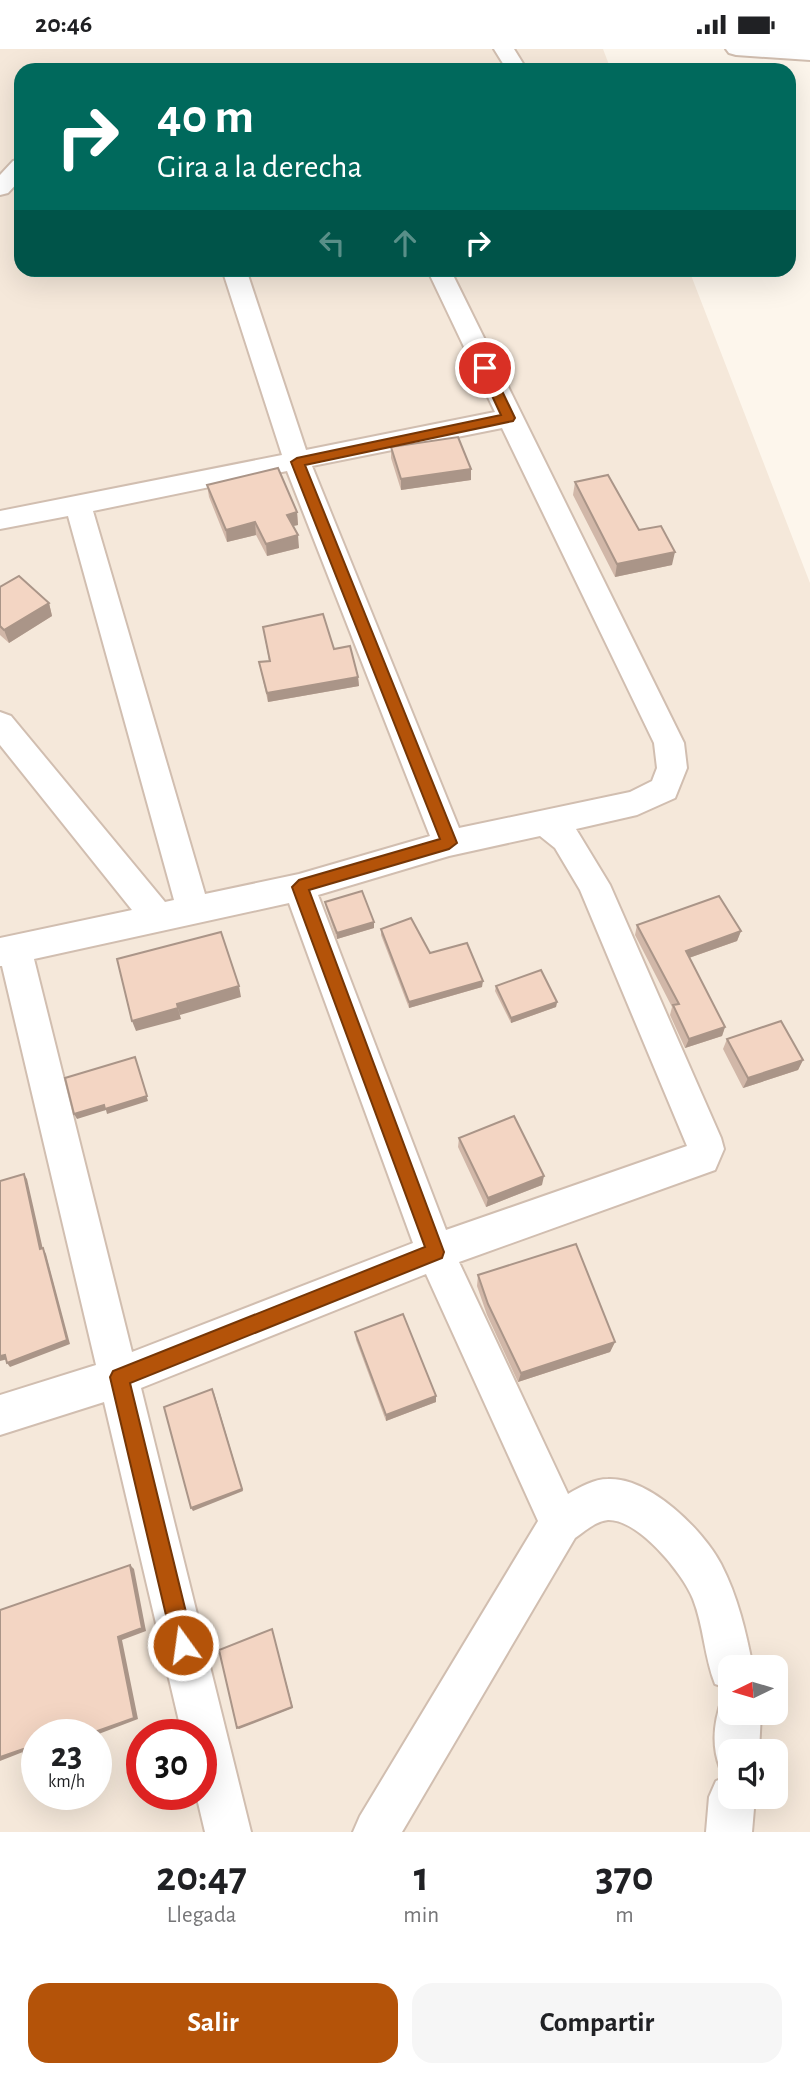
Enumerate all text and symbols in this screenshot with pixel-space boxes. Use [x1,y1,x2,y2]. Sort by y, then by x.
text: 20:46 [35,11,92,37]
icon: right [42,91,133,182]
text: 40 m [157,93,254,142]
text: Gira a la derecha [157,151,362,183]
icon: left [313,224,351,262]
icon: ahead [386,224,424,262]
icon: right [459,224,497,262]
pin [455,338,515,398]
icon: arrive [466,349,504,387]
position arrow [146,1608,220,1682]
north arrow [718,1655,788,1725]
map controls [718,1655,788,1809]
speed limit sign: 30 [126,1719,217,1810]
text: 23 [51,1738,82,1773]
button: sound [718,1739,788,1809]
text: km/h [48,1773,85,1791]
text: 20:47 [156,1856,247,1898]
text: 1 [414,1856,429,1898]
text: 370 [595,1856,654,1898]
text: Llegada [167,1904,236,1927]
text: min [403,1904,439,1927]
text: m [615,1904,634,1927]
button: Salir [28,1983,398,2063]
button: Compartir [412,1983,782,2063]

